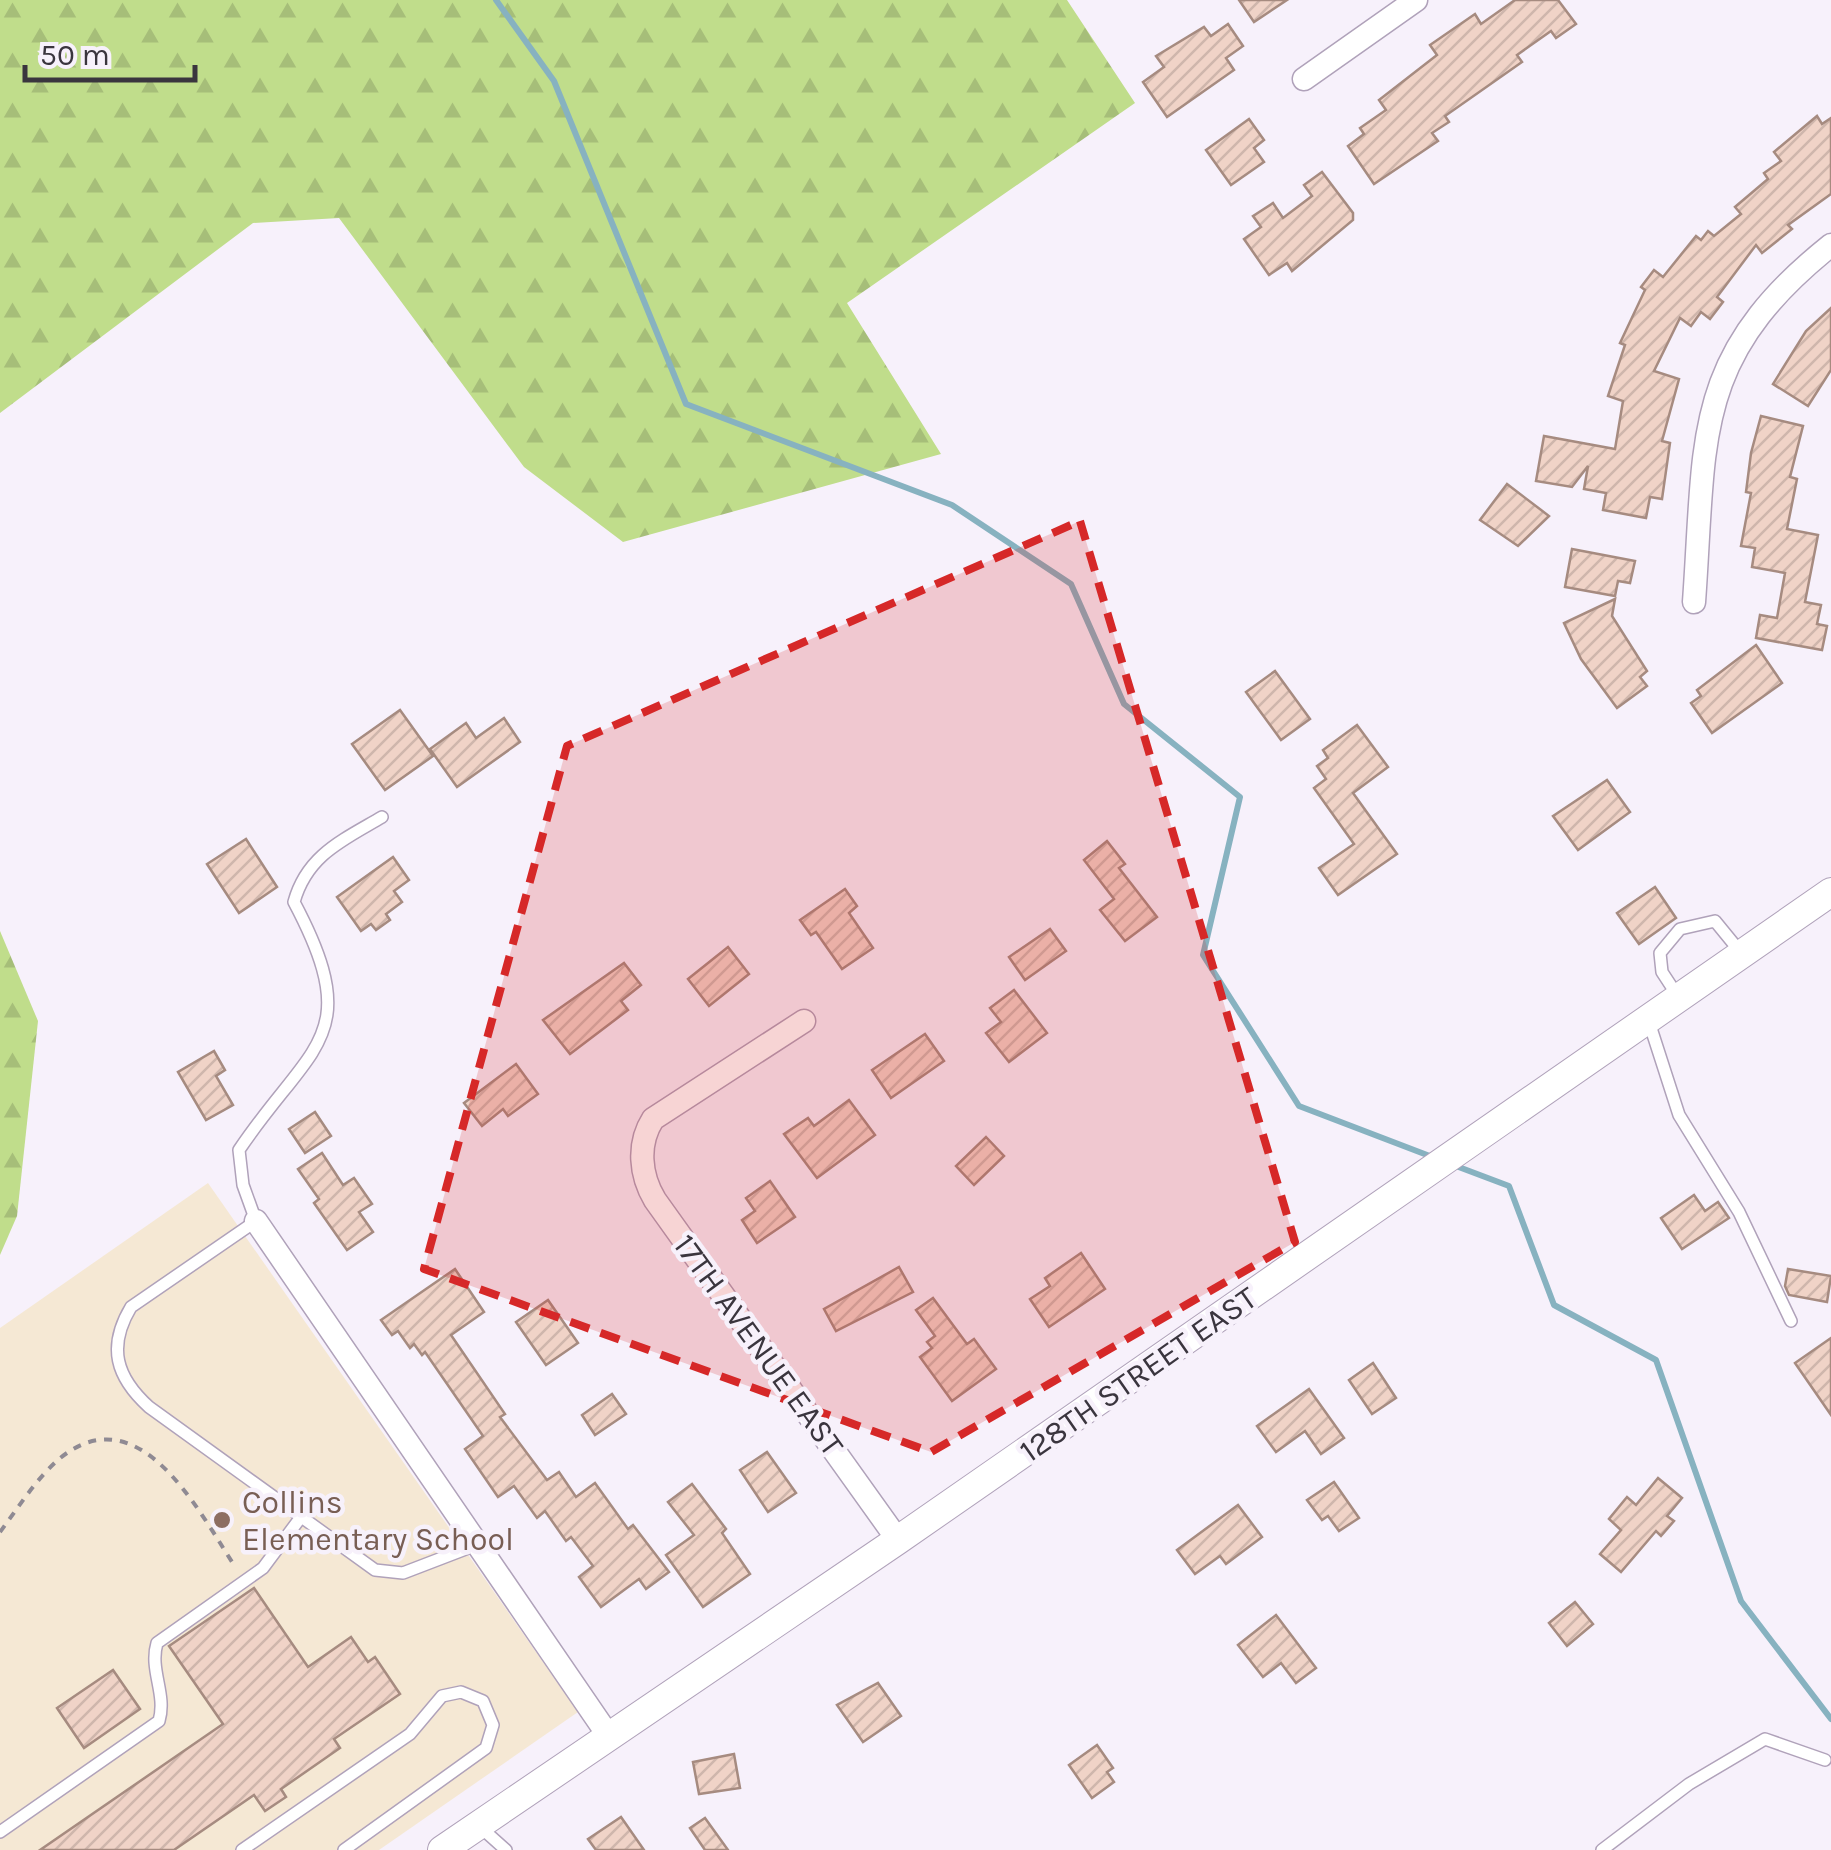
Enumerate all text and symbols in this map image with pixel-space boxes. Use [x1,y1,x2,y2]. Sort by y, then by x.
scale bar [25,20,195,82]
text: 50 m [40,37,110,73]
street label: 17TH AVENUE EAST [666,1228,851,1463]
street label: 128TH STREET EAST [1013,1279,1264,1470]
place label: Collins Elementary School [242,1484,514,1558]
marker: Collins Elementary School [211,1509,233,1531]

